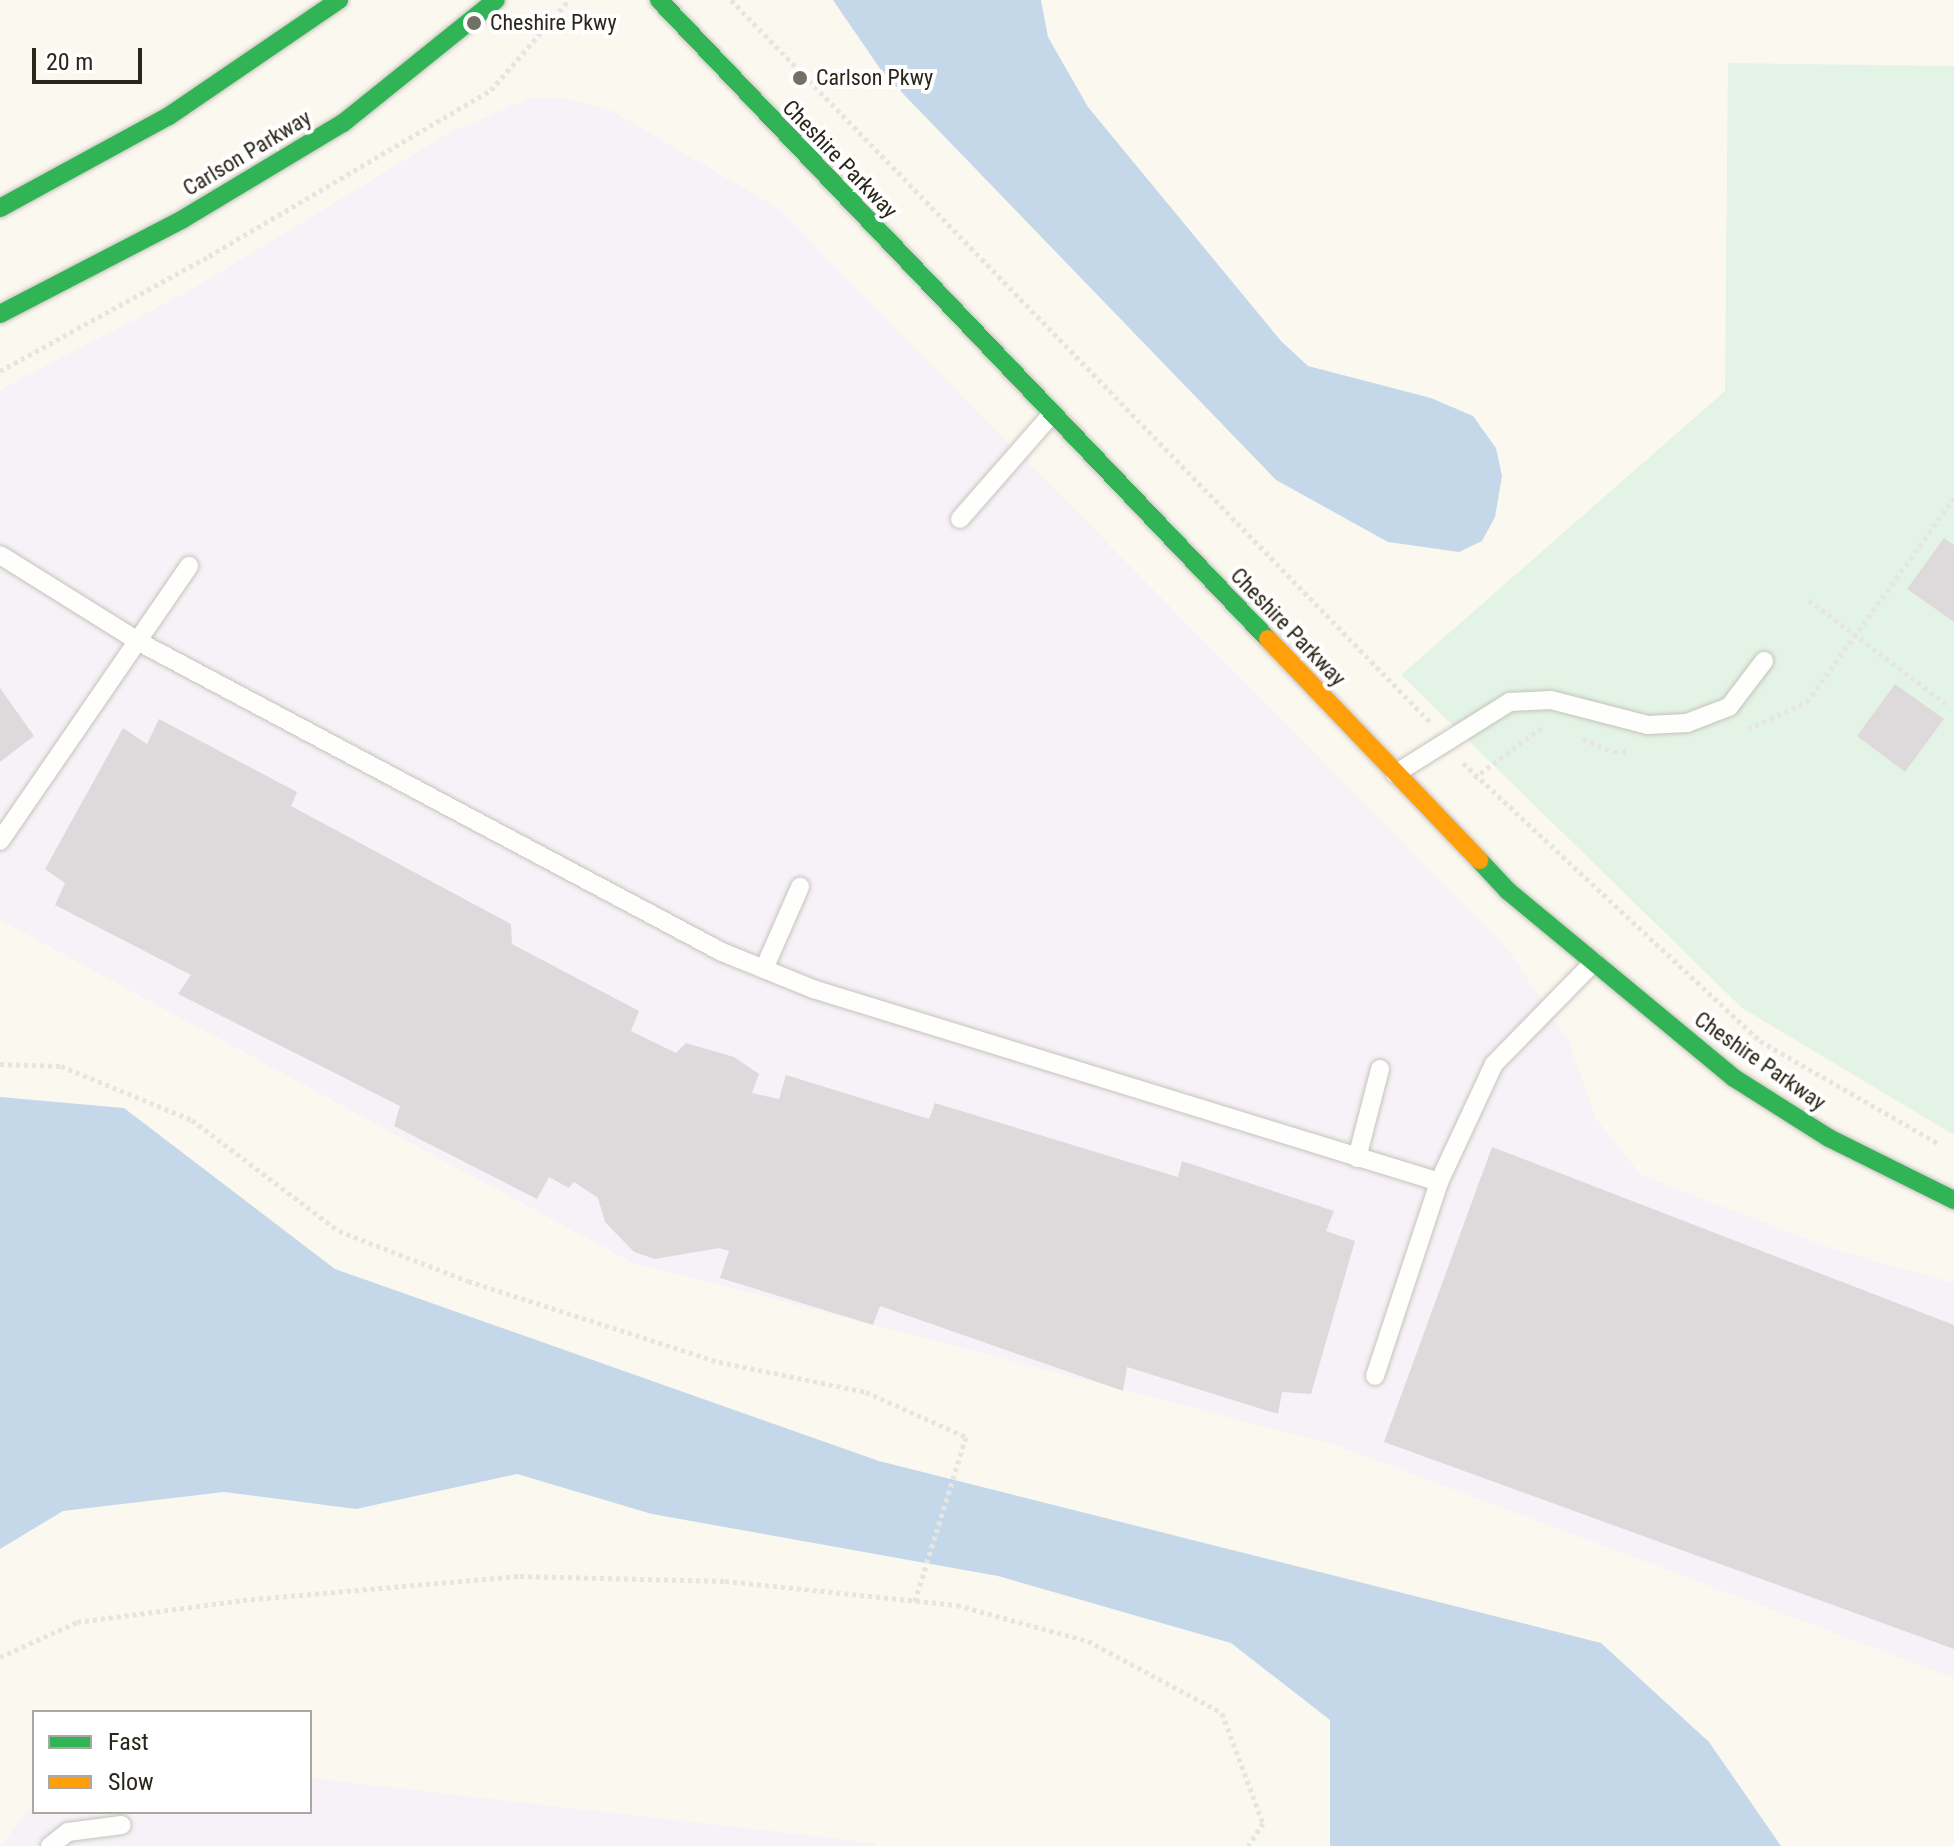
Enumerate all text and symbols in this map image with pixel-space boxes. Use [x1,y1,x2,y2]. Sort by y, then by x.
place label: Cheshire Pkwy [490,10,617,36]
marker: Cheshire Pkwy [465,14,483,32]
scale bar [36,32,146,82]
text: 20 m [46,48,93,76]
place label: Carlson Pkwy [816,65,933,91]
marker: Carlson Pkwy [791,69,809,87]
street label: Cheshire Parkway [777,94,903,224]
street label: Carlson Parkway [178,104,316,202]
street label: Cheshire Parkway [1225,562,1351,692]
street label: Cheshire Parkway [1689,1006,1831,1116]
legend [32,1710,312,1814]
text: Fast [108,1728,149,1756]
text: Slow [108,1768,154,1796]

